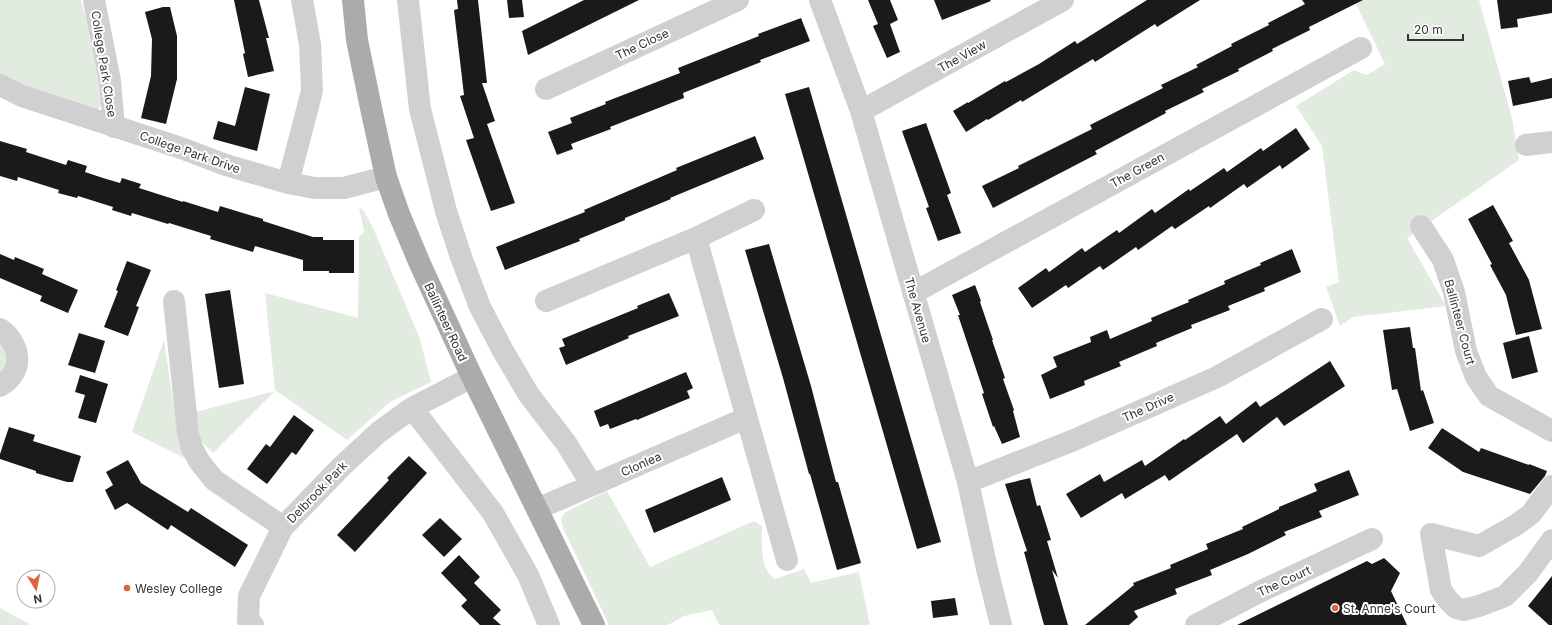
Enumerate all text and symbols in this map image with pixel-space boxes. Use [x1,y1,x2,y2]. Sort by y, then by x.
street label: College Park Close [88,10,120,118]
scale bar [1408,16,1463,42]
text: 20 m [1414,22,1443,37]
street label: The Close [613,25,671,63]
street label: The View [935,37,989,75]
street label: College Park Drive [138,128,242,176]
street label: The Green [1107,149,1167,191]
street label: The Avenue [902,276,934,344]
street label: Ballinteer Court [1441,278,1479,366]
street label: Ballinteer Road [421,280,471,364]
street label: The Drive [1120,389,1176,425]
street label: Clonlea [618,448,664,480]
street label: Delbrook Park [284,458,351,526]
street label: The Court [1255,562,1313,600]
north arrow [16,569,56,609]
place label: Wesley College [135,581,222,596]
marker: Wesley College [122,583,132,593]
text: N [32,591,43,606]
place label: St. Anne's Court [1343,601,1436,616]
marker: St. Anne's Court [1330,603,1340,613]

